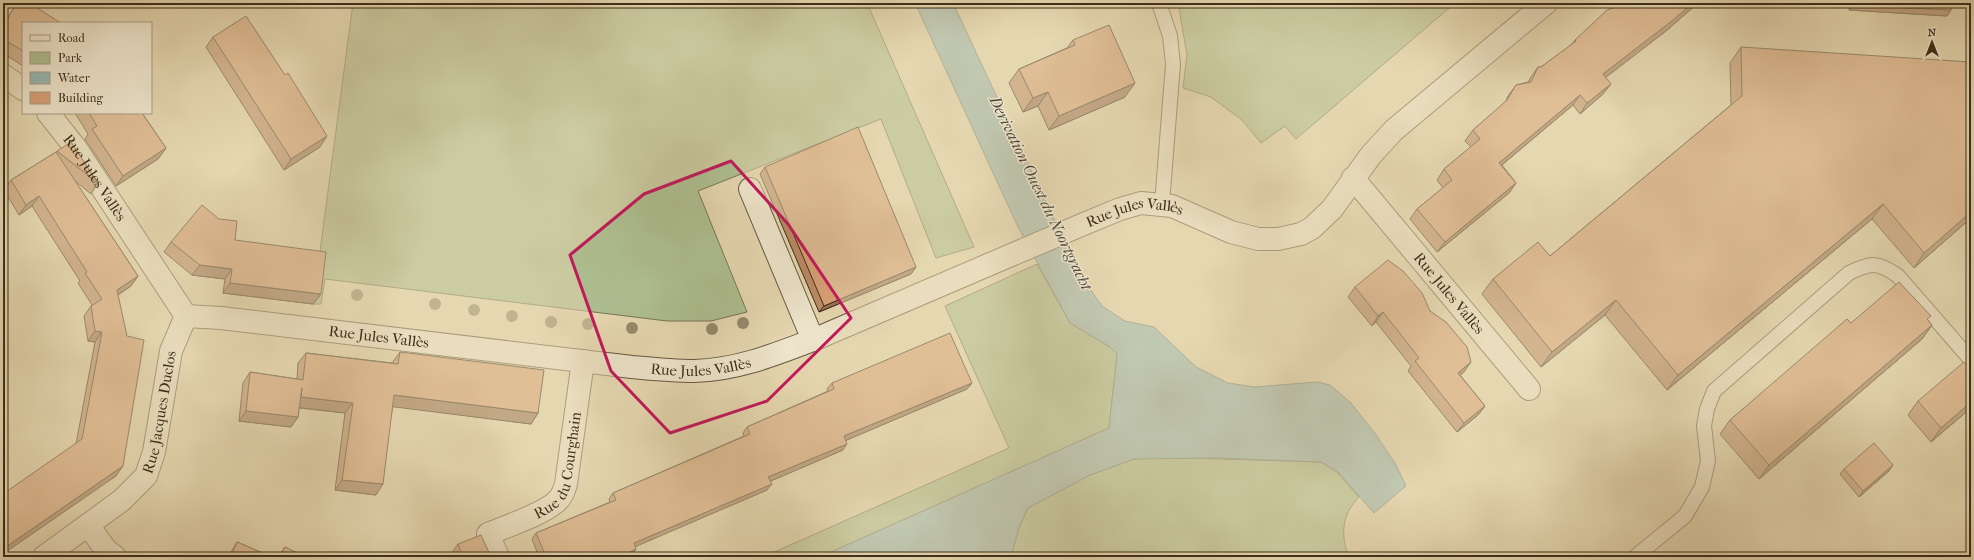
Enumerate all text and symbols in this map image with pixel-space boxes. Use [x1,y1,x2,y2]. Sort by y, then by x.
legend [22,22,152,114]
north arrow [1912,22,1952,62]
text: N [1928,26,1937,39]
text: Road [58,31,85,45]
text: Park [58,51,83,65]
text: Water [57,71,91,85]
text: Building [58,91,103,105]
water label: Derivation Ouest du Noortgracht [985,92,1097,294]
street label: Rue Jules Vallès [59,131,131,225]
street label: Rue Jules Vallès [1083,194,1187,231]
street label: Rue Jules Vallès [1410,249,1489,338]
street label: Rue Jules Vallès [328,322,430,352]
street label: Rue Jacques Duclos [138,349,180,476]
street label: Rue Jules Vallès [650,353,753,380]
street label: Rue du Courghain [531,410,585,523]

